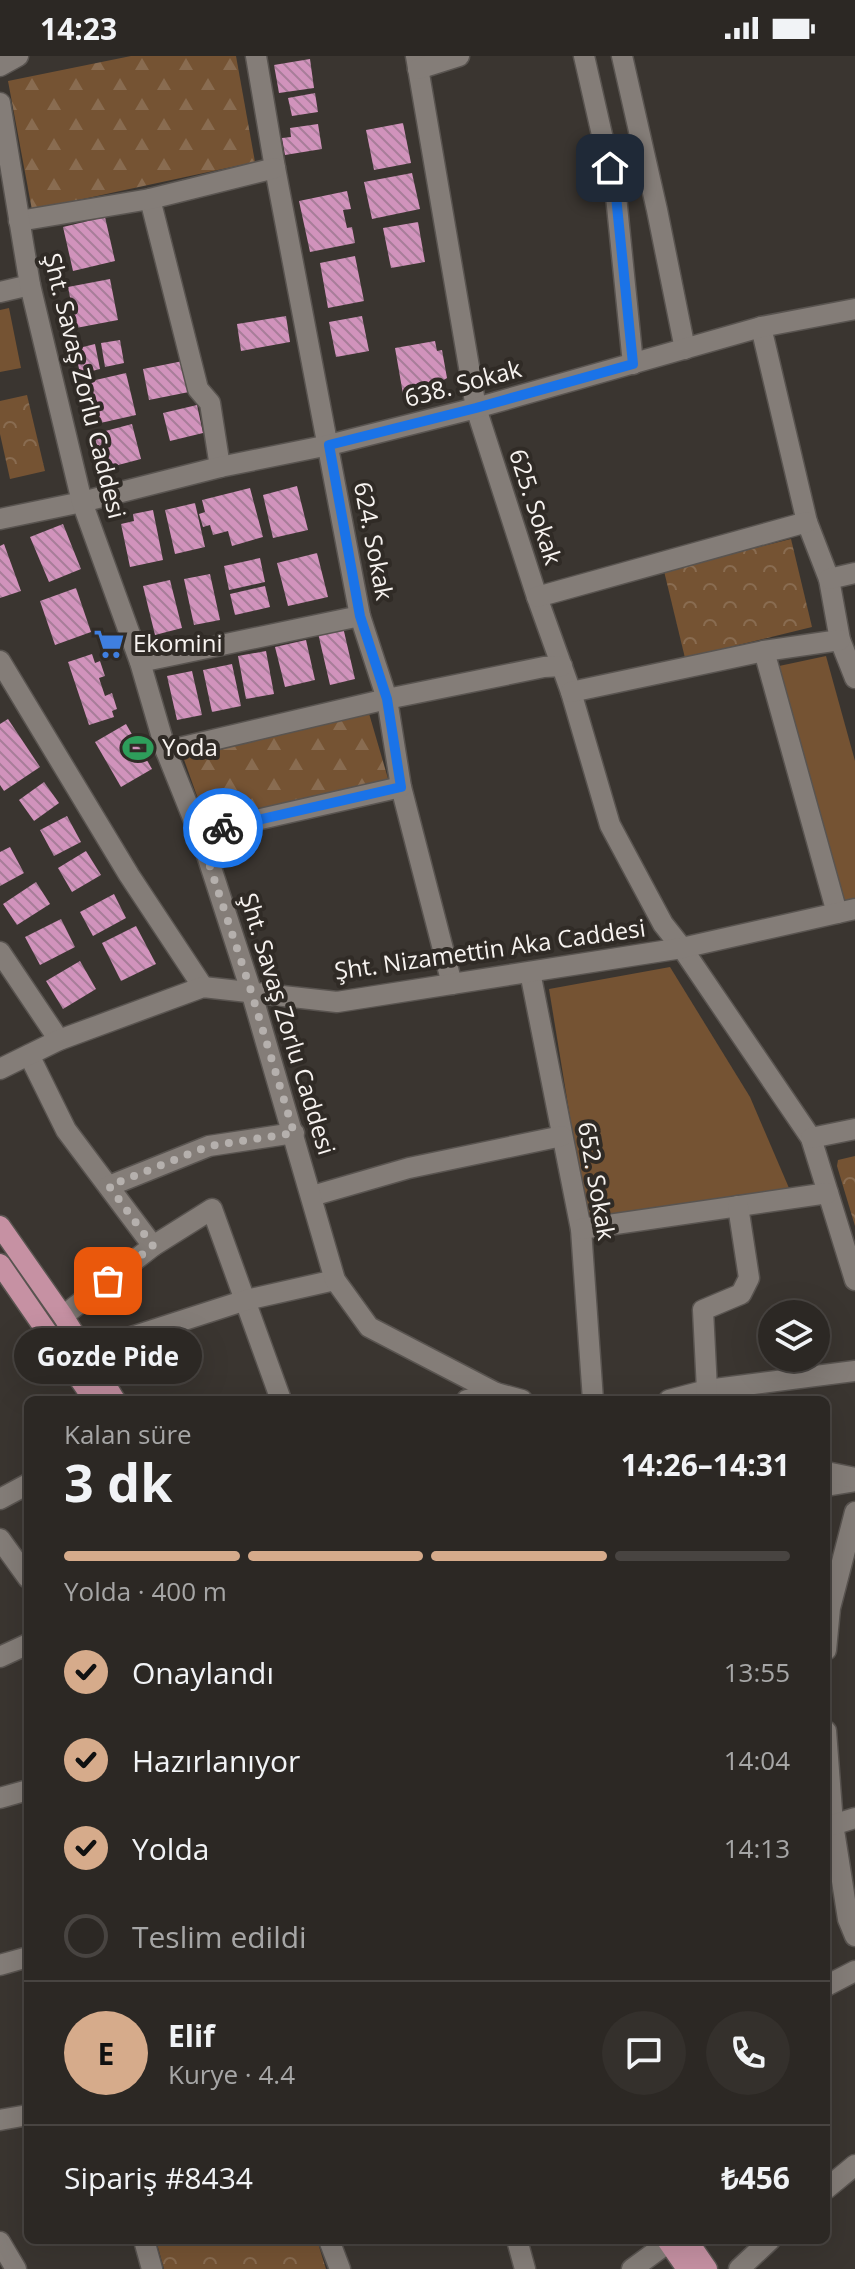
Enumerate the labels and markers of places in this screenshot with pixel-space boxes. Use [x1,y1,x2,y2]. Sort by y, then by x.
pin [576,134,644,202]
place label: Ekomini [133,626,222,659]
supermarket icon: Ekomini [92,627,126,661]
place label: Yoda [162,730,218,763]
sports icon: Yoda [121,731,155,765]
pin [74,1247,142,1315]
callout: Gozde Pide [14,1329,202,1385]

